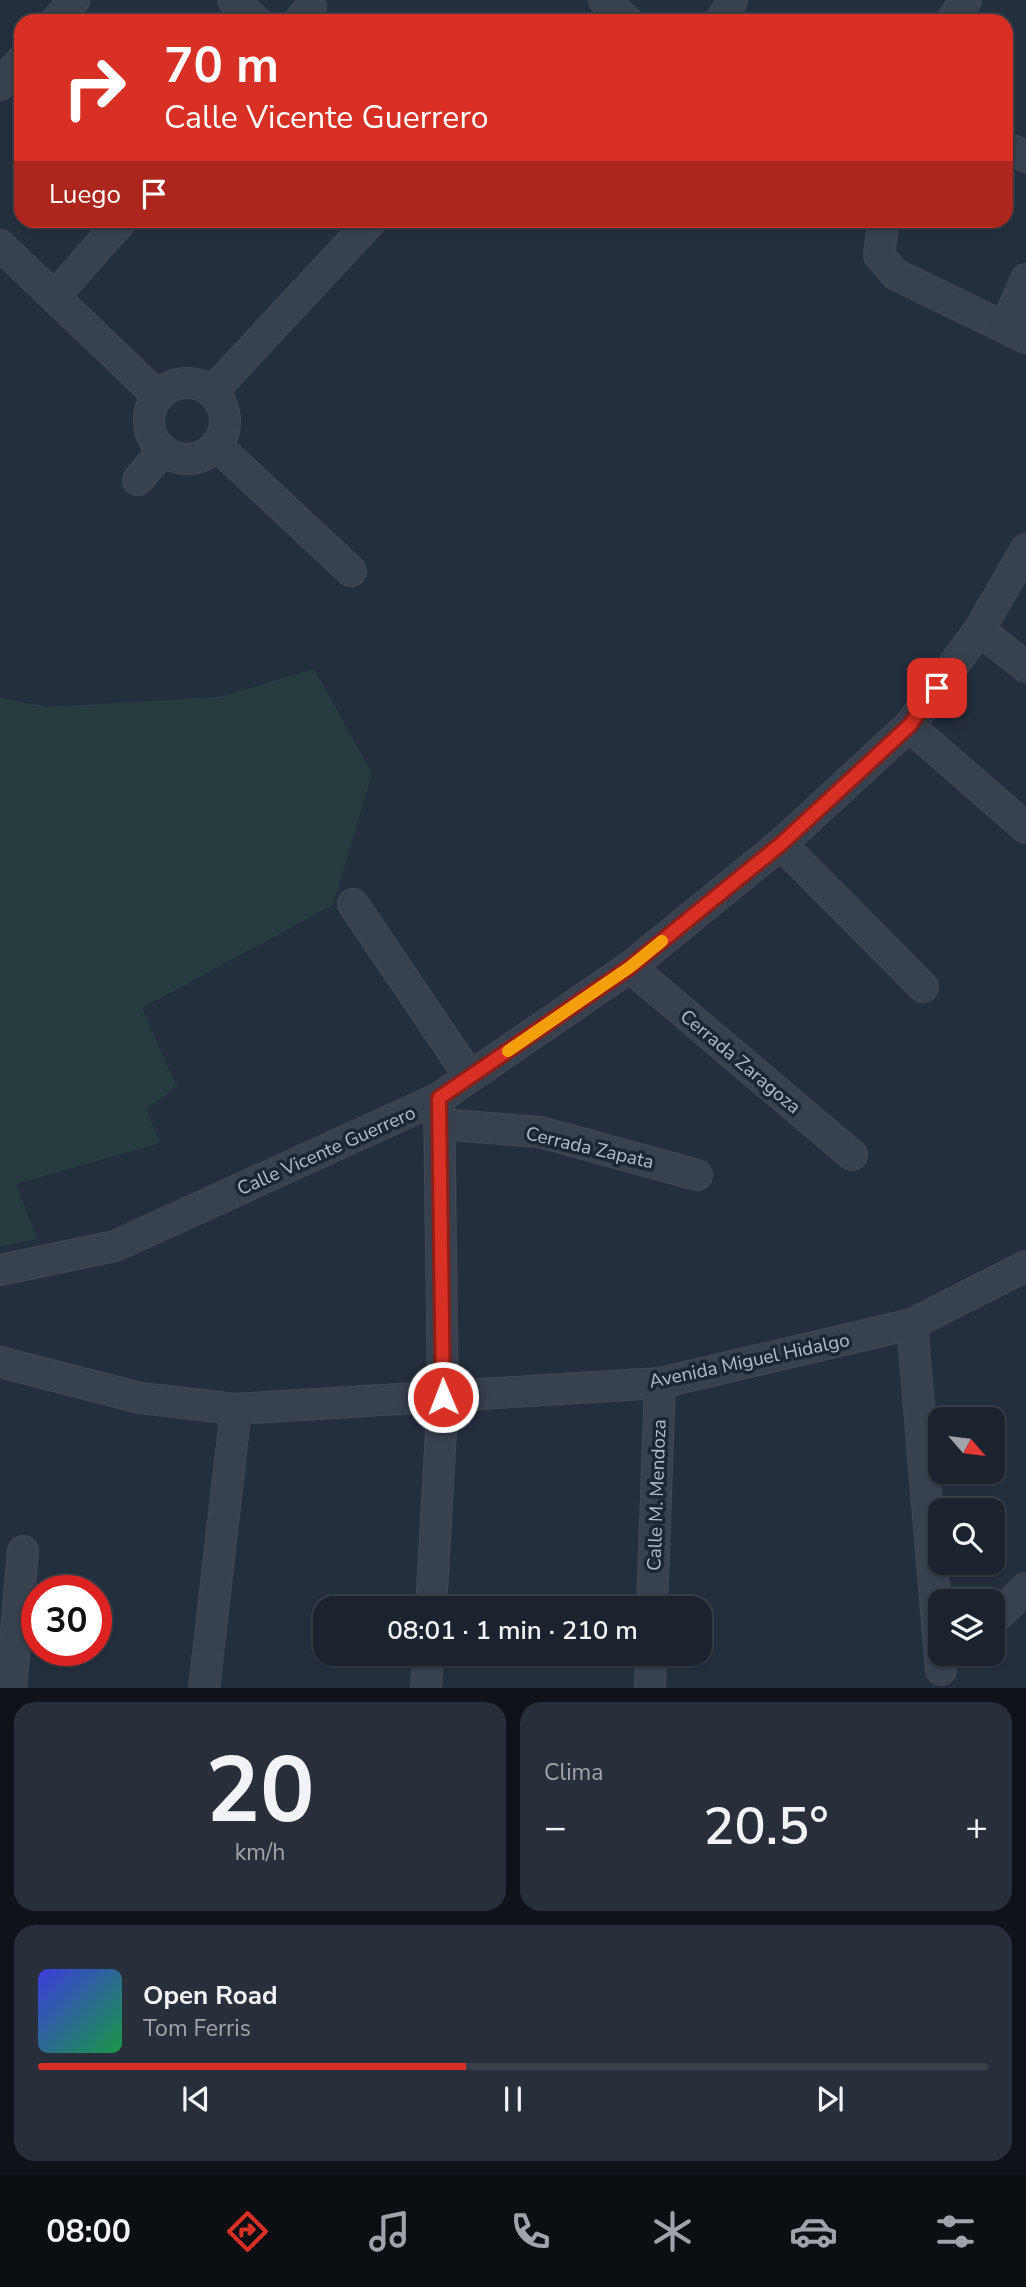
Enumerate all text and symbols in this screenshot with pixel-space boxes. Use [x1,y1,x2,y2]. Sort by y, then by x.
text: 70 m [164,32,279,99]
icon: right [49,42,140,133]
text: Calle Vicente Guerrero [164,96,488,139]
icon: arrive [135,175,173,213]
text: Luego [49,177,121,212]
pin [907,658,967,718]
icon: arrive [918,669,956,707]
street label: Cerrada Zaragoza [675,1004,806,1120]
street label: Calle Vicente Guerrero [233,1100,420,1202]
street label: Cerrada Zapata [523,1121,656,1175]
street label: Avenida Miguel Hidalgo [646,1327,852,1395]
position arrow [406,1360,480,1434]
north arrow [928,1407,1004,1484]
map controls [928,1407,1005,1666]
street label: Calle M. Mendoza [641,1419,673,1571]
button: search [928,1498,1005,1575]
speed limit sign: 30 [21,1575,112,1666]
button: layers [928,1589,1005,1666]
text: 08:01 · 1 min · 210 m [387,1613,638,1648]
text: 20 [205,1729,315,1853]
text: Clima [544,1757,604,1788]
text: 20.5° [703,1791,829,1862]
text: − [544,1802,567,1853]
text: + [965,1802,988,1853]
text: km/h [235,1837,285,1868]
text: Open Road [143,1978,278,2013]
text: Tom Ferris [143,2013,251,2044]
icon: previous [177,2080,215,2118]
icon: pause [494,2080,532,2118]
icon: next [811,2080,849,2118]
icon: directions [223,2207,272,2256]
icon: music [365,2207,414,2256]
icon: phone [506,2207,555,2256]
icon: climate [648,2207,697,2256]
icon: car [789,2207,838,2256]
icon: filters [931,2207,980,2256]
text: 08:00 [46,2210,131,2253]

